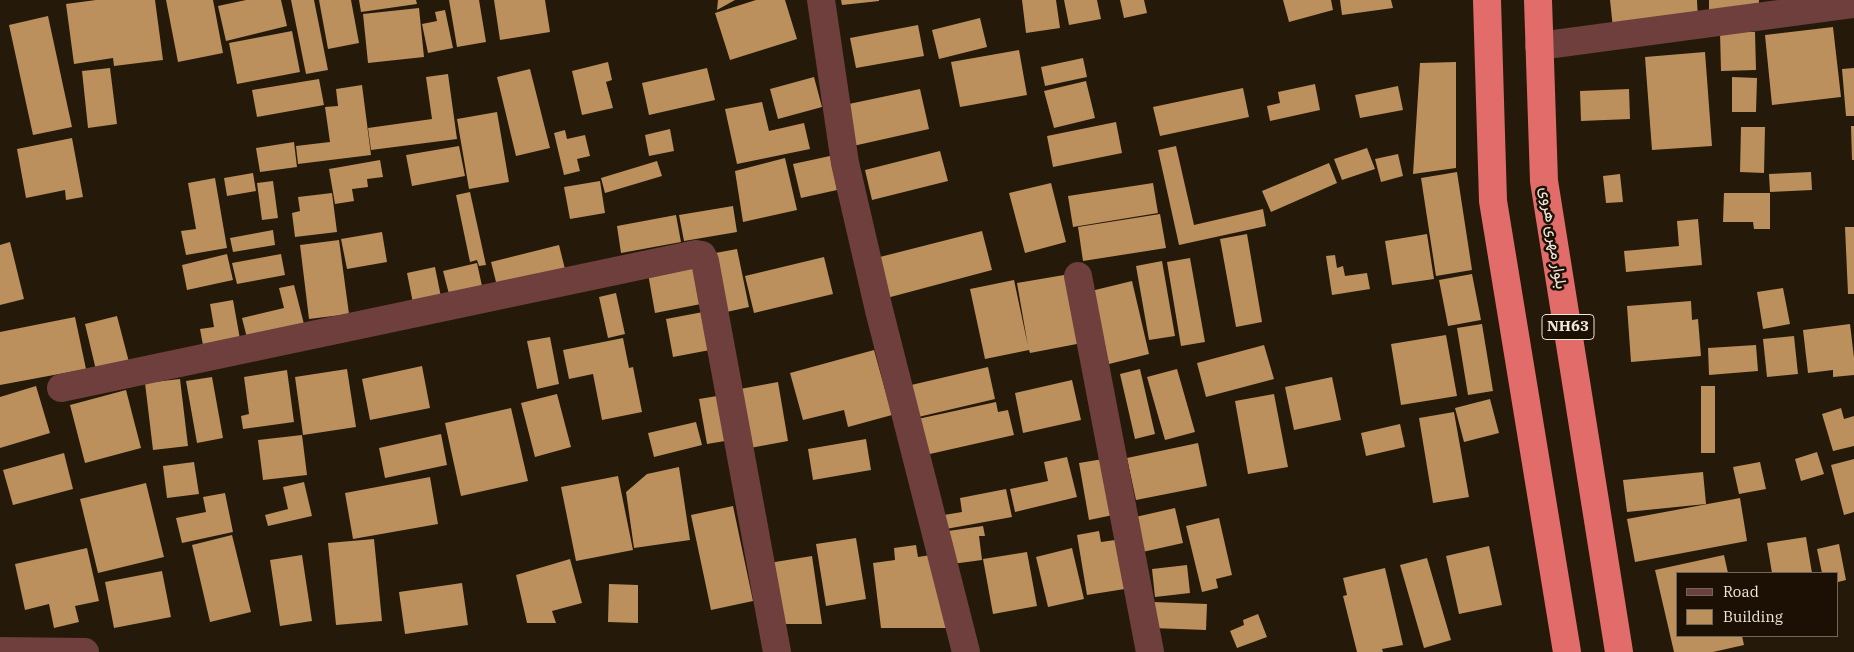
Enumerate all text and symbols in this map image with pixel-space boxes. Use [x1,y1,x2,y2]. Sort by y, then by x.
street label: بلوار مهری هروی [1535,186,1571,290]
road number: NH63 [1542,314,1594,340]
legend [1676,572,1839,637]
text: Road [1723,582,1759,601]
text: Building [1723,607,1783,626]

